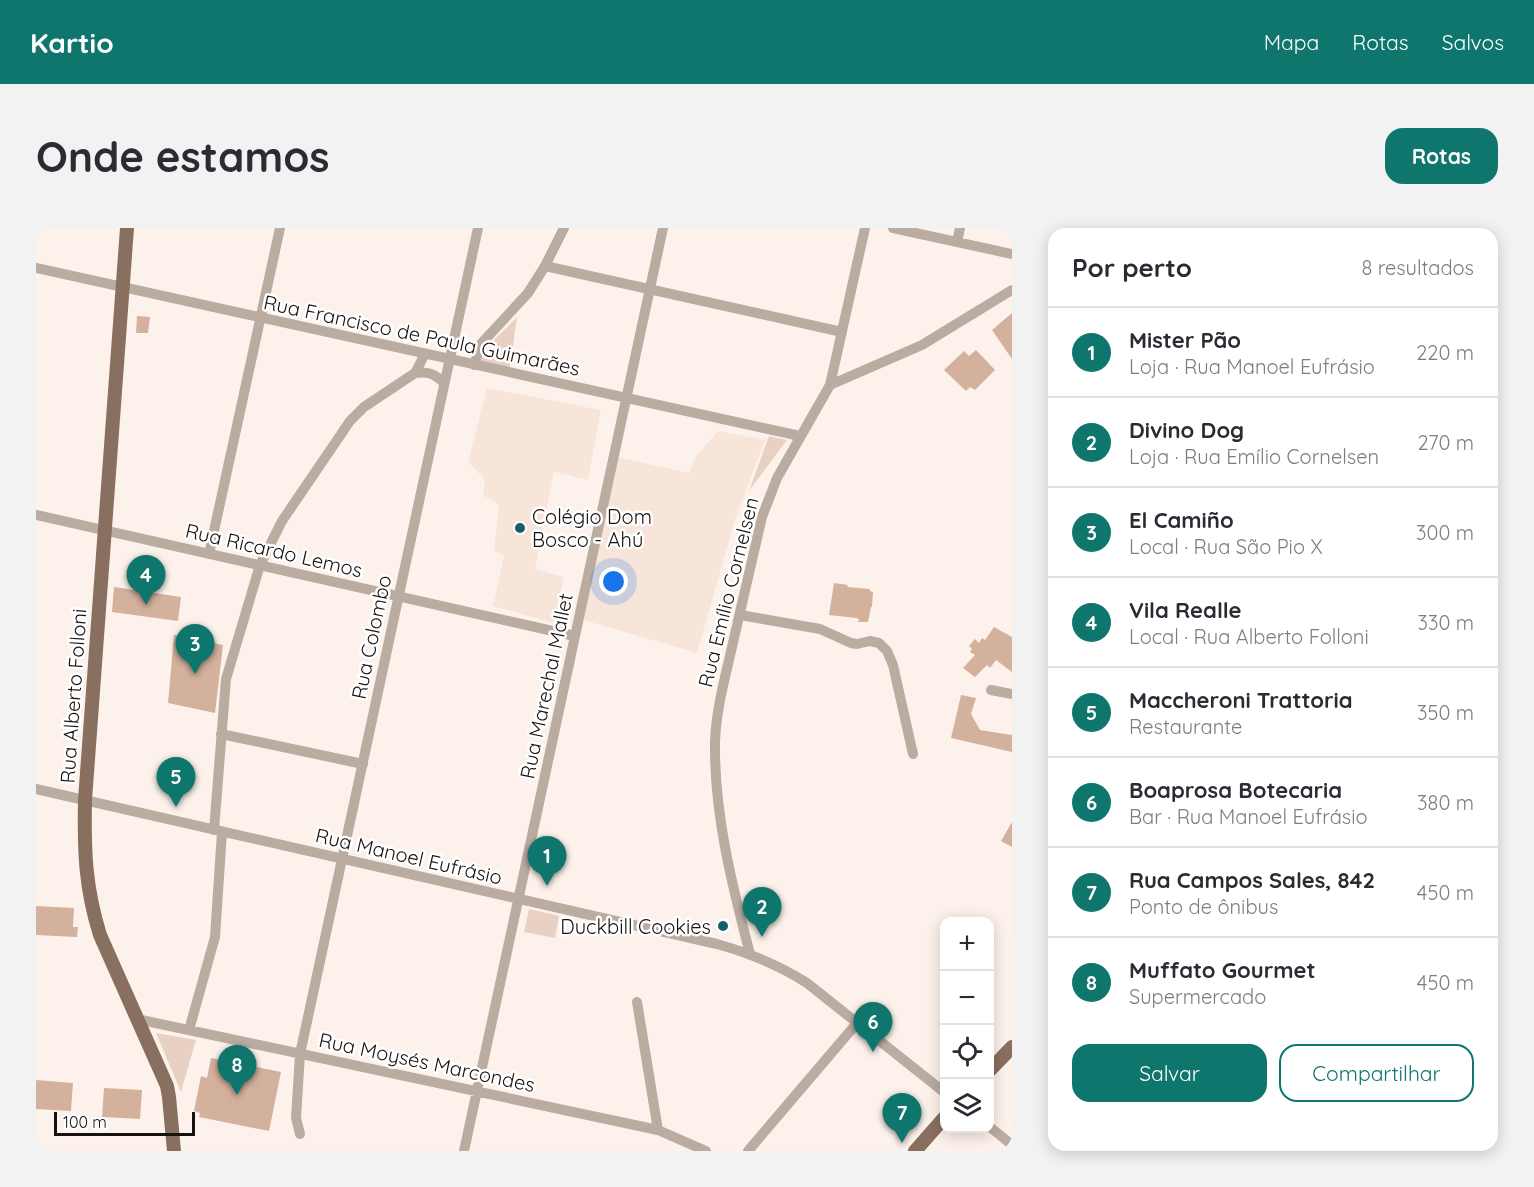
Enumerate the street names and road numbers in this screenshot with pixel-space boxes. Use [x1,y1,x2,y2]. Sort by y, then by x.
street label: Rua Francisco de Paula Guimarães [262,289,582,381]
street label: Rua Emílio Cornelsen [692,494,764,690]
street label: Rua Ricardo Lemos [183,517,365,583]
street label: Rua Colombo [346,573,396,701]
street label: Rua Marechal Mallet [514,591,578,781]
street label: Rua Alberto Folloni [54,608,92,784]
street label: Rua Manoel Eufrásio [313,822,505,890]
street label: Rua Moysés Marcondes [317,1027,537,1097]

